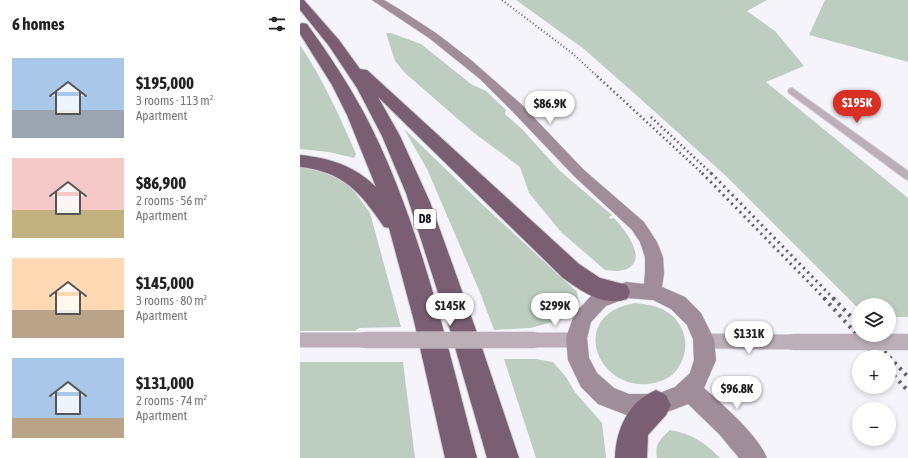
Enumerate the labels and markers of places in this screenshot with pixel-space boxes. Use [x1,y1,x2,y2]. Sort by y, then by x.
pin: $195K [829,90,885,124]
pin: $86.9K [517,91,583,125]
pin: $145K [422,293,478,327]
pin: $299K [527,293,583,327]
pin: $131K [721,321,777,355]
pin: $96.8K [704,376,770,410]

